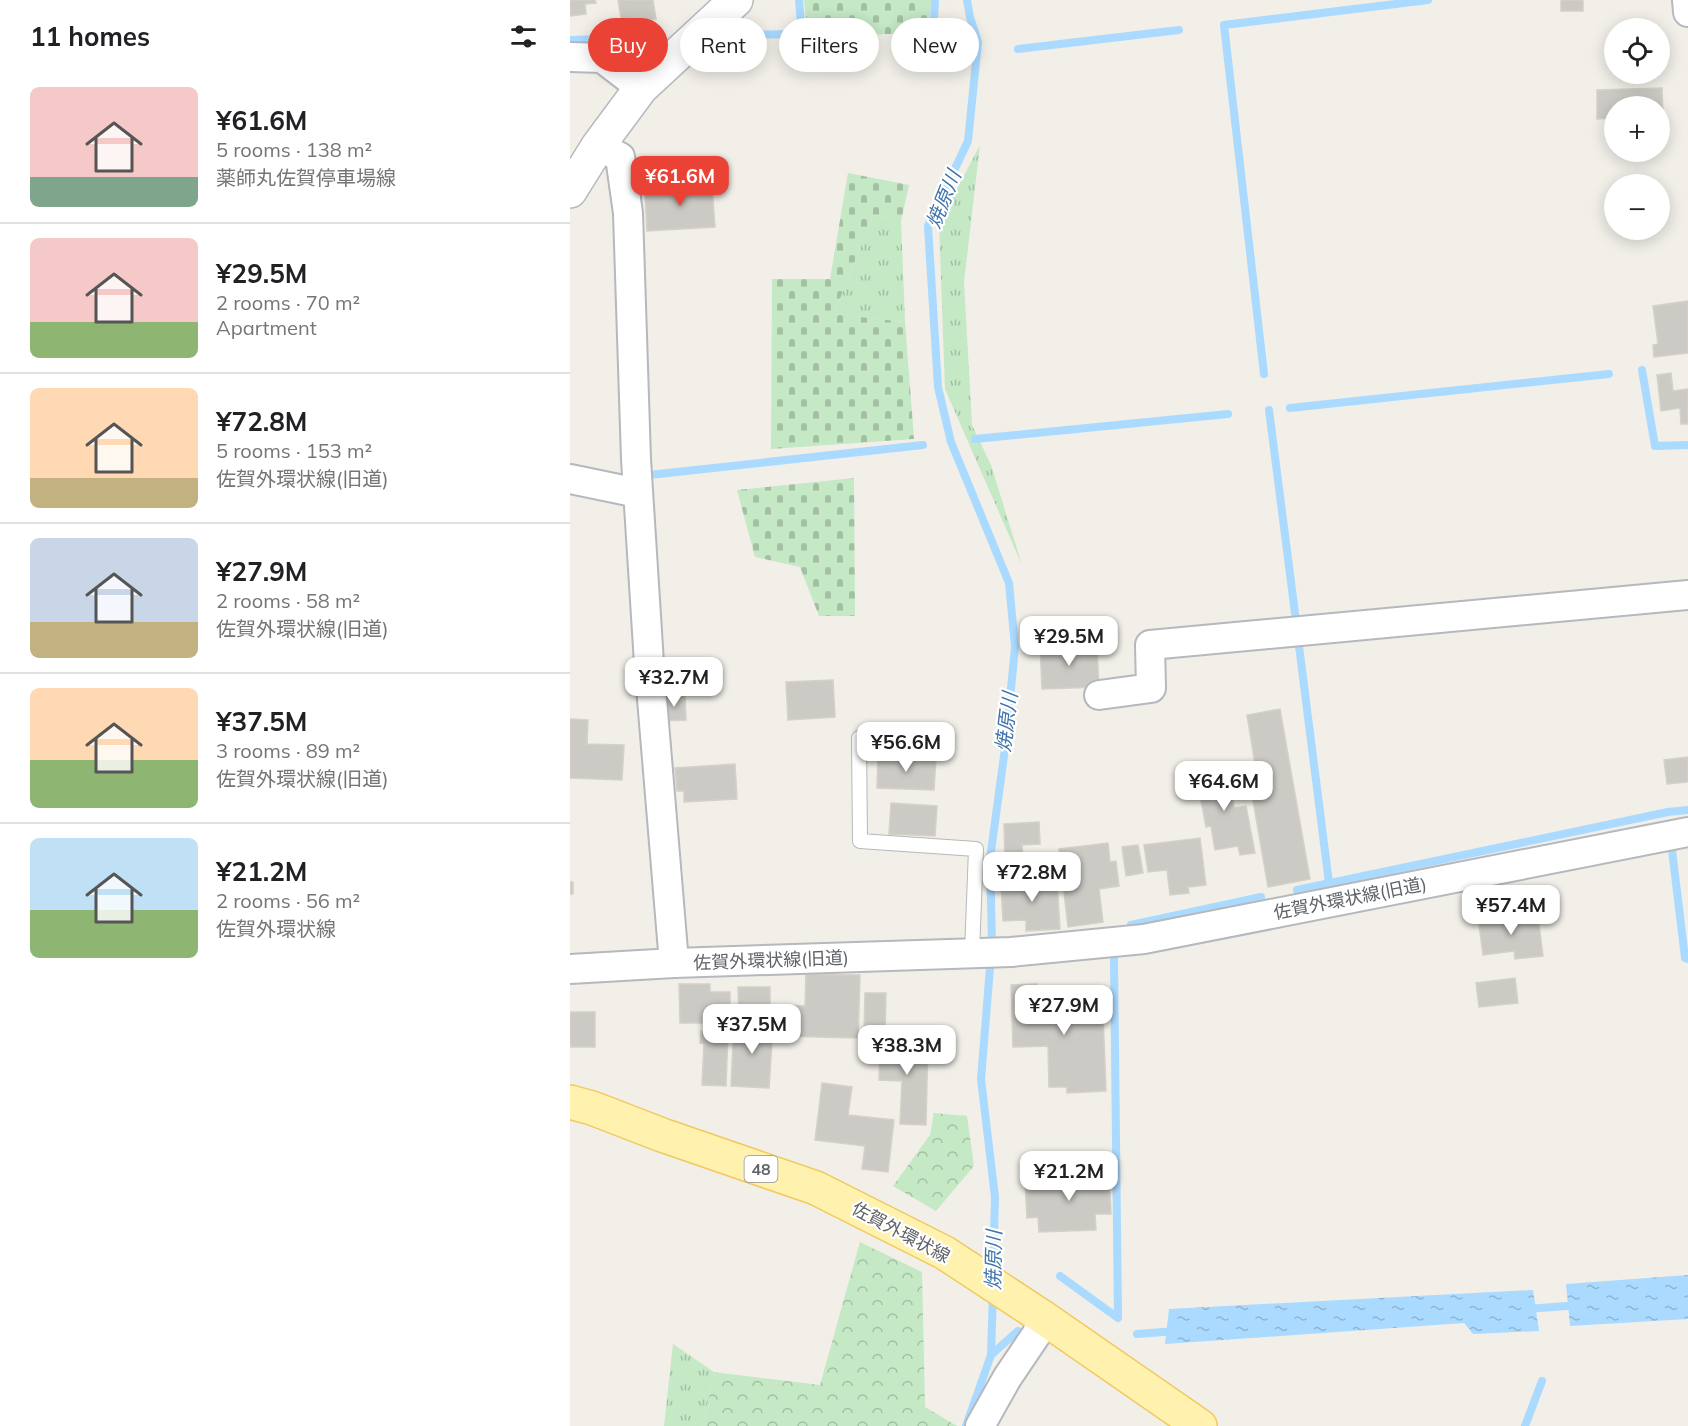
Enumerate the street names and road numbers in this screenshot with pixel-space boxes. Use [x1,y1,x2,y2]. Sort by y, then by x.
street label: 佐賀外環状線(旧道) [1272,872,1428,924]
street label: 佐賀外環状線(旧道) [693,946,849,974]
road number: 48 [744,1156,777,1182]
street label: 佐賀外環状線 [848,1196,954,1268]

